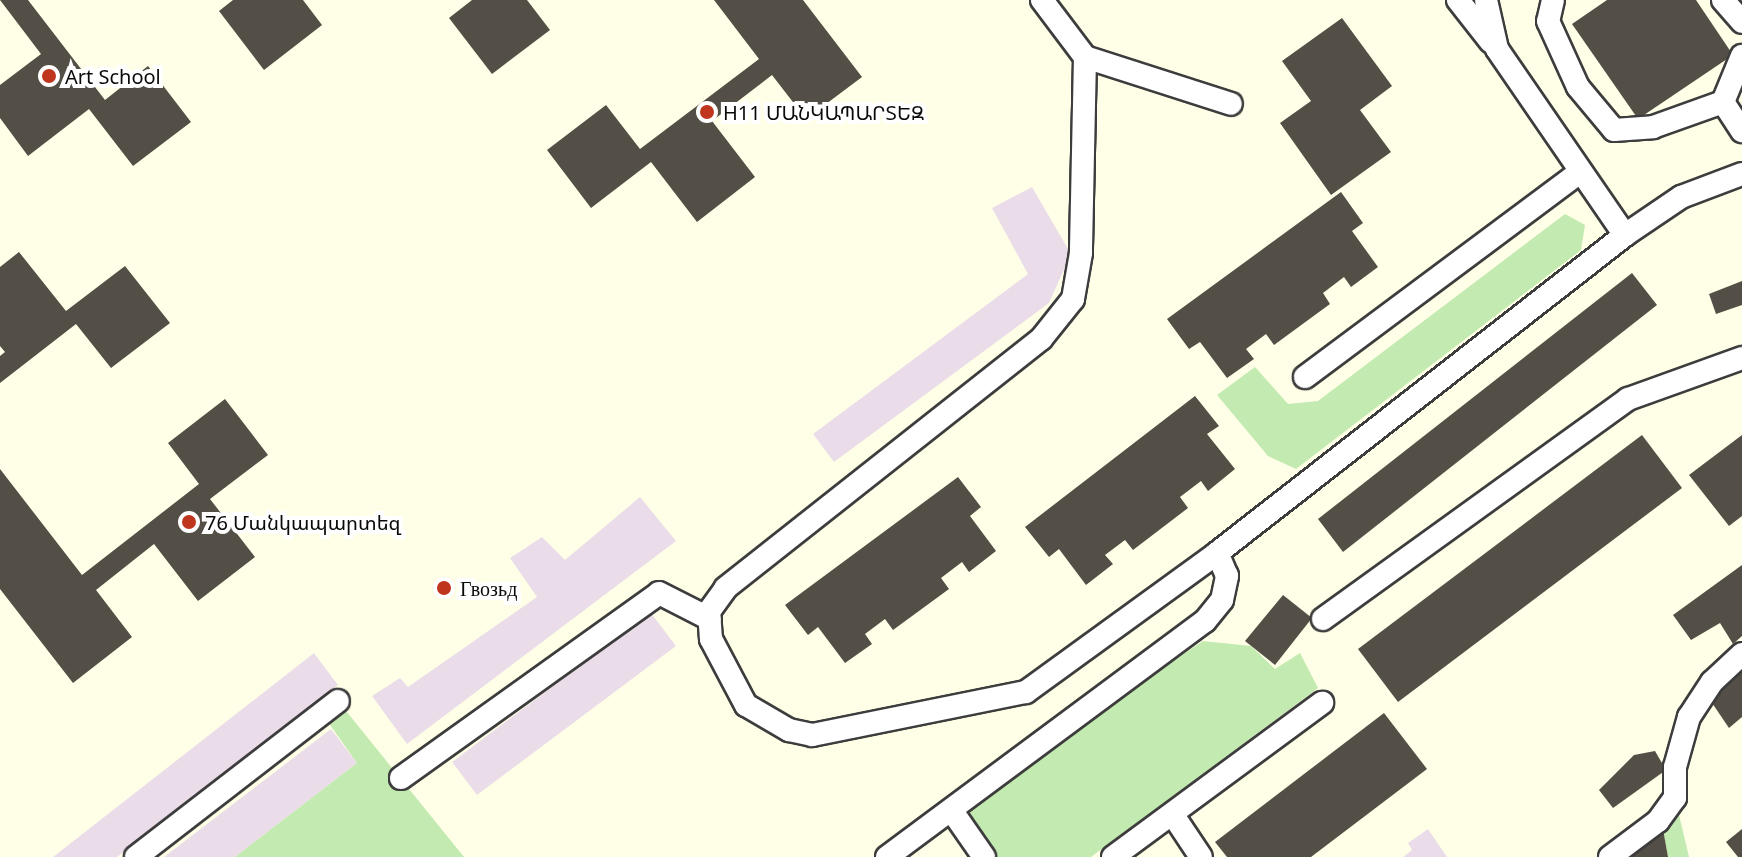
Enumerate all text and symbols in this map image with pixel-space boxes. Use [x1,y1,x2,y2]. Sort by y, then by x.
place label: Art School [65,64,161,88]
marker: Art School [40,67,58,85]
place label: H11 ՄԱՆԿԱՊԱՐՏԵԶ [723,100,924,124]
marker: H11 ՄԱՆԿԱՊԱՐՏԵԶ [698,103,716,121]
place label: 76 Մանկապարտեզ [205,510,401,534]
marker: 76 Մանկապարտեզ [180,513,198,531]
place label: Гвозьд [460,576,517,600]
marker: Гвозьд [435,579,453,597]

